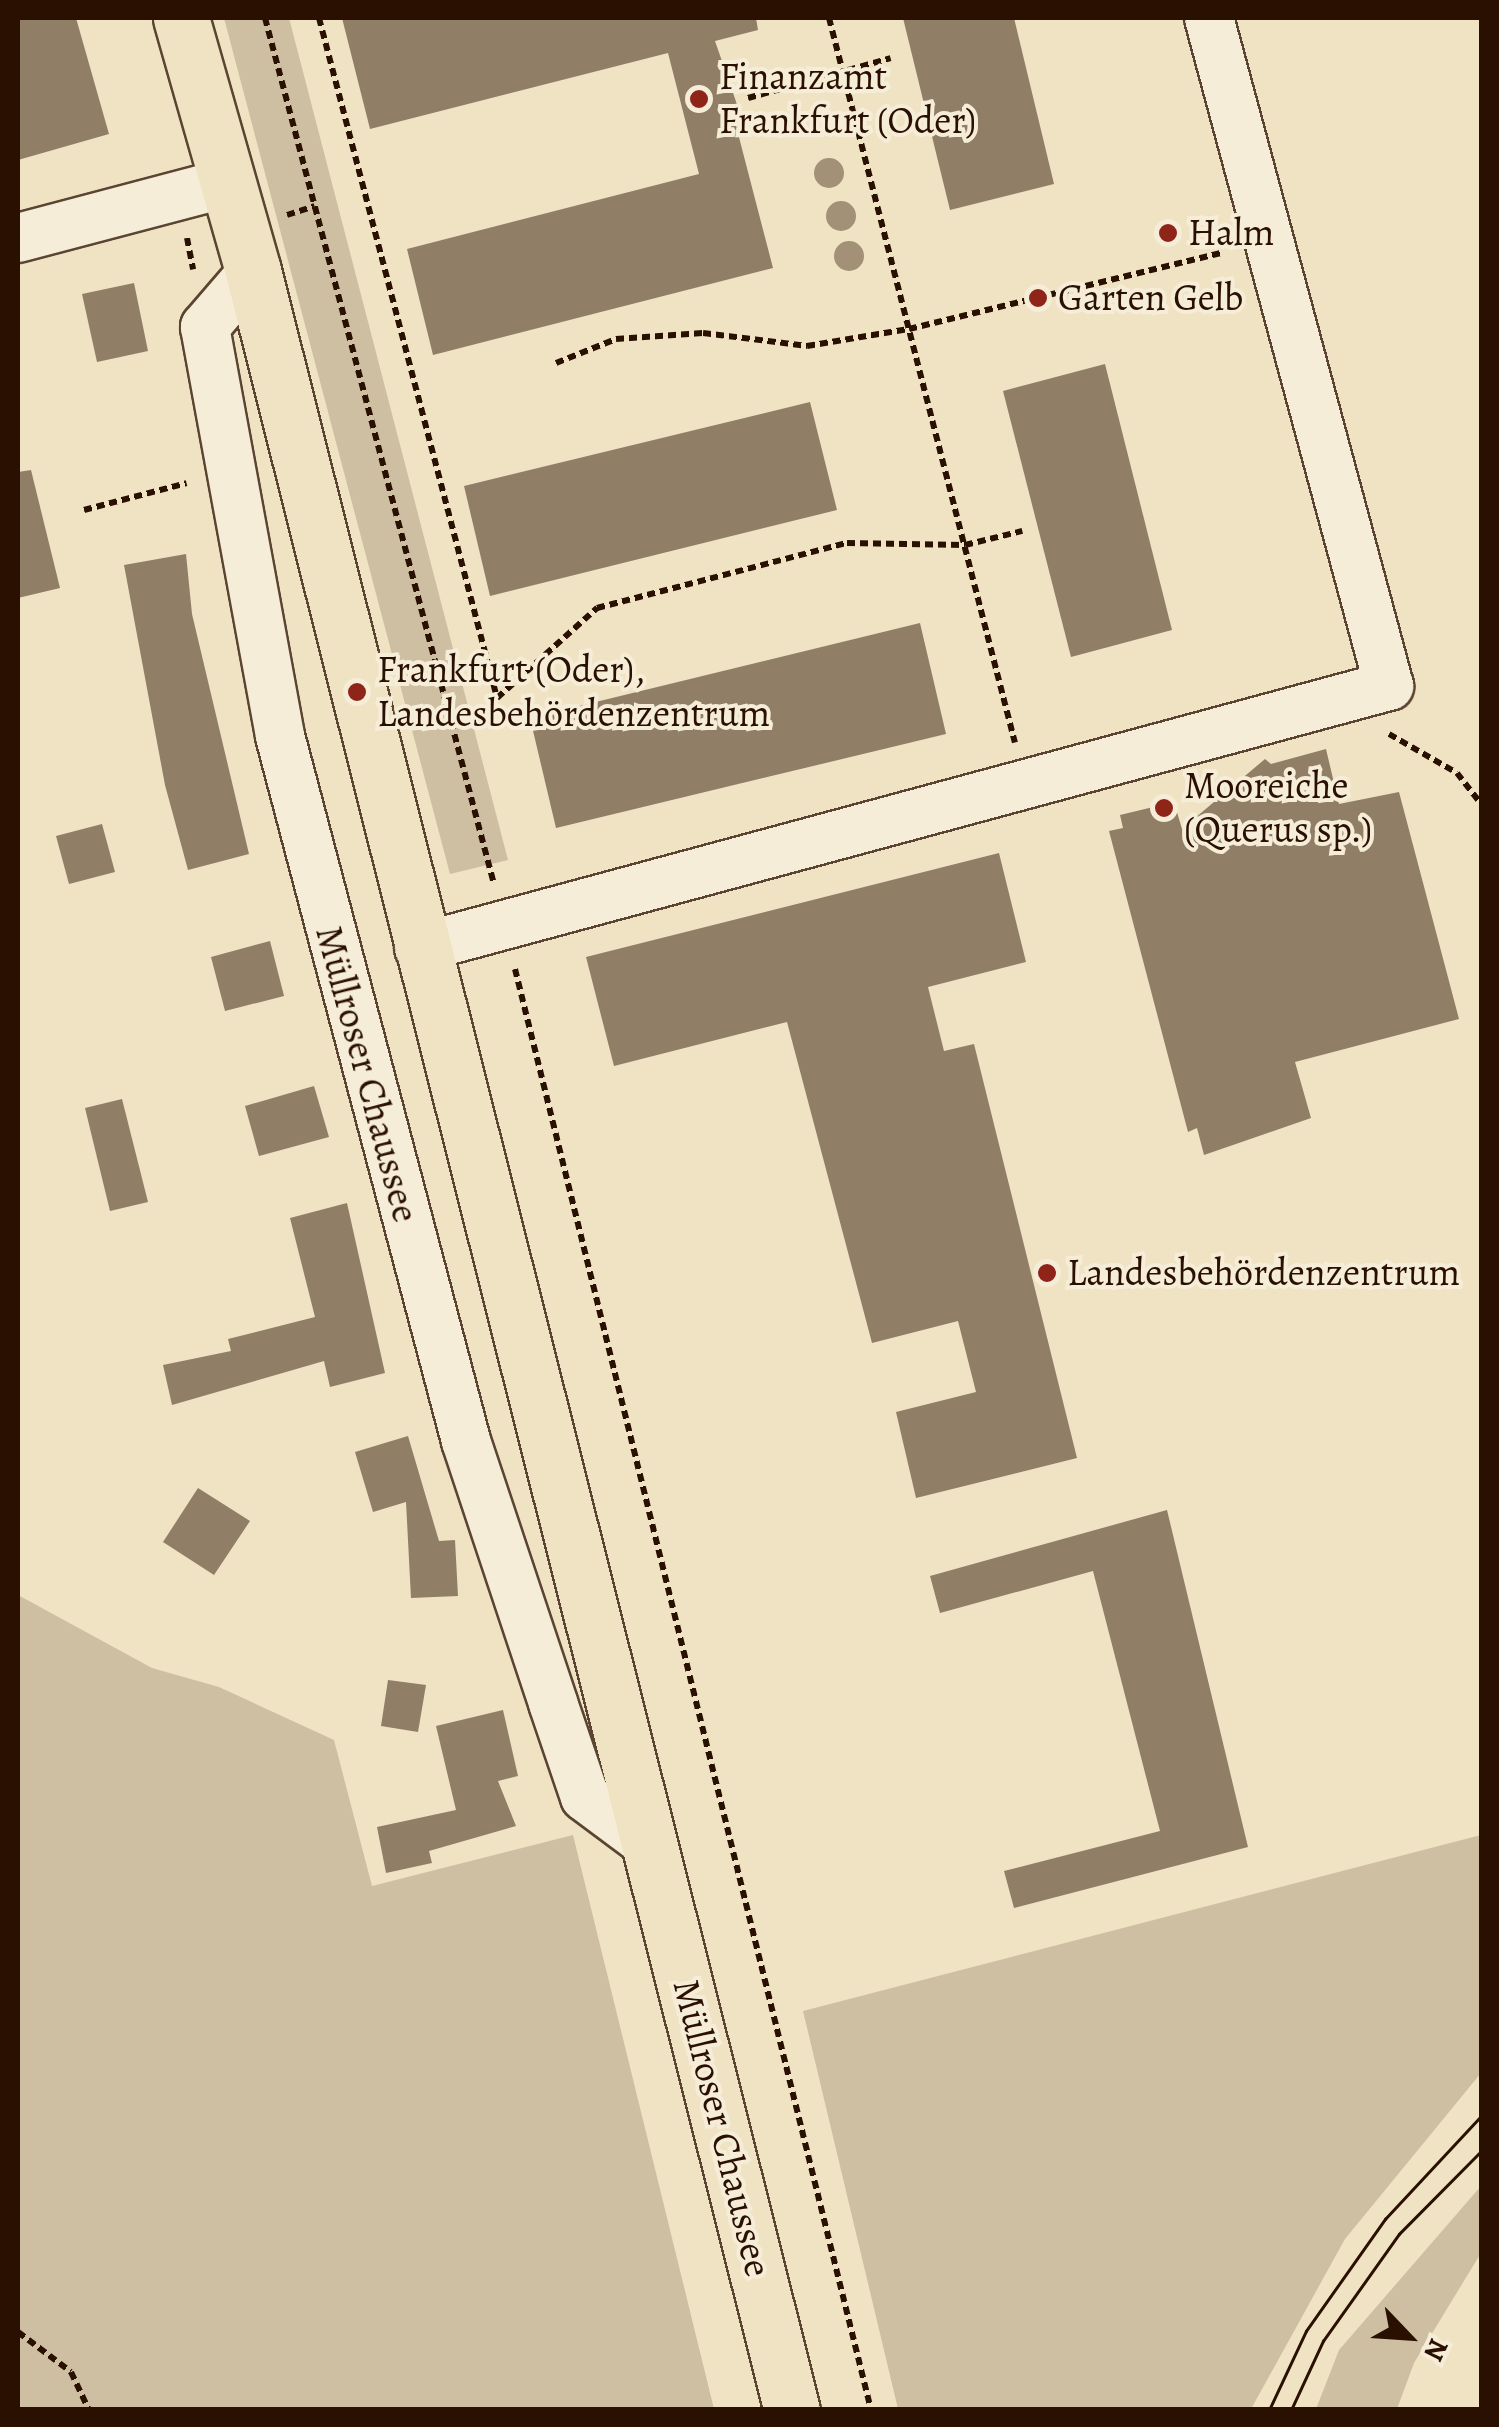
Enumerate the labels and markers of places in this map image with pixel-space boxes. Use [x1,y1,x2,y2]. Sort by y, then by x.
place label: Finanzamt Frankfurt (Oder) [719,54,976,143]
marker: Finanzamt Frankfurt (Oder) [688,88,710,110]
place label: Halm [1188,210,1274,256]
marker: Halm [1157,222,1179,244]
place label: Garten Gelb [1058,275,1243,321]
marker: Garten Gelb [1027,287,1049,309]
place label: Frankfurt (Oder), Landesbehördenzentrum [377,647,770,736]
marker: Frankfurt (Oder), Landesbehördenzentrum [346,681,368,703]
place label: Mooreiche (Querus sp.) [1184,763,1372,852]
marker: Mooreiche (Querus sp.) [1153,797,1175,819]
place label: Landesbehördenzentrum [1067,1250,1460,1296]
marker: Landesbehördenzentrum [1036,1262,1058,1284]

